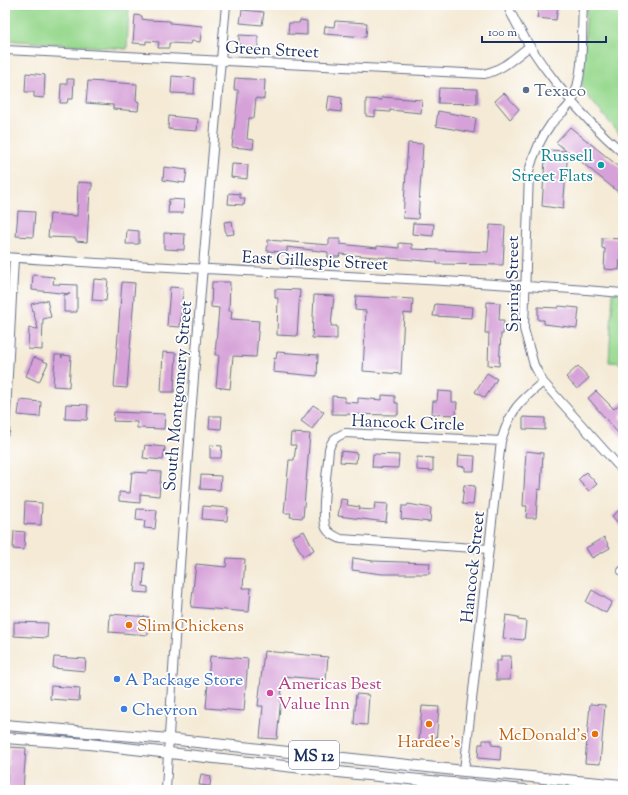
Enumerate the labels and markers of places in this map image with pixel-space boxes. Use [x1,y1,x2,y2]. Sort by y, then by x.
place label: Texaco [534,80,586,104]
marker: Texaco [521,85,531,95]
place label: Russell Street Flats [511,145,593,189]
marker: Russell Street Flats [596,160,606,170]
place label: Slim Chickens [137,615,244,639]
marker: Slim Chickens [124,620,134,630]
place label: A Package Store [125,669,243,693]
place label: Americas Best Value Inn [278,673,382,717]
marker: A Package Store [112,674,122,684]
marker: Americas Best Value Inn [265,688,275,698]
place label: Chevron [132,699,198,723]
marker: Chevron [119,704,129,714]
marker: Hardee's [424,719,434,729]
place label: McDonald's [499,724,587,748]
marker: McDonald's [590,729,600,739]
place label: Hardee's [397,731,461,755]

